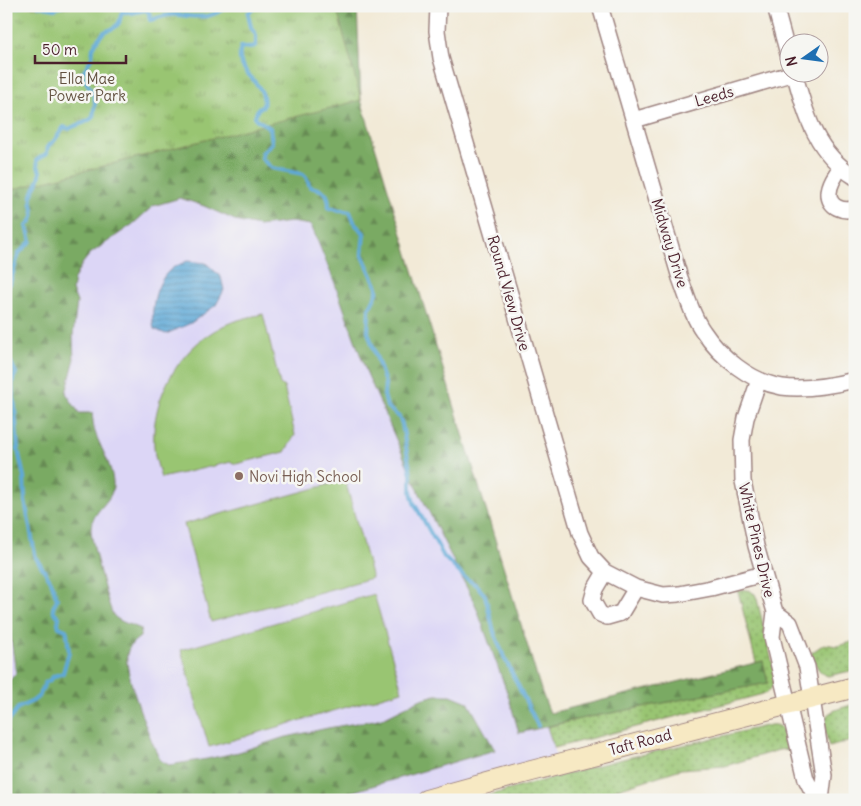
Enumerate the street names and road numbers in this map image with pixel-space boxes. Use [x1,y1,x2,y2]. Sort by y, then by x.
street label: Leeds [692,81,736,111]
street label: Midway Drive [647,196,693,290]
street label: Round View Drive [483,233,535,353]
street label: White Pines Drive [735,481,779,599]
street label: Taft Road [607,724,674,759]

